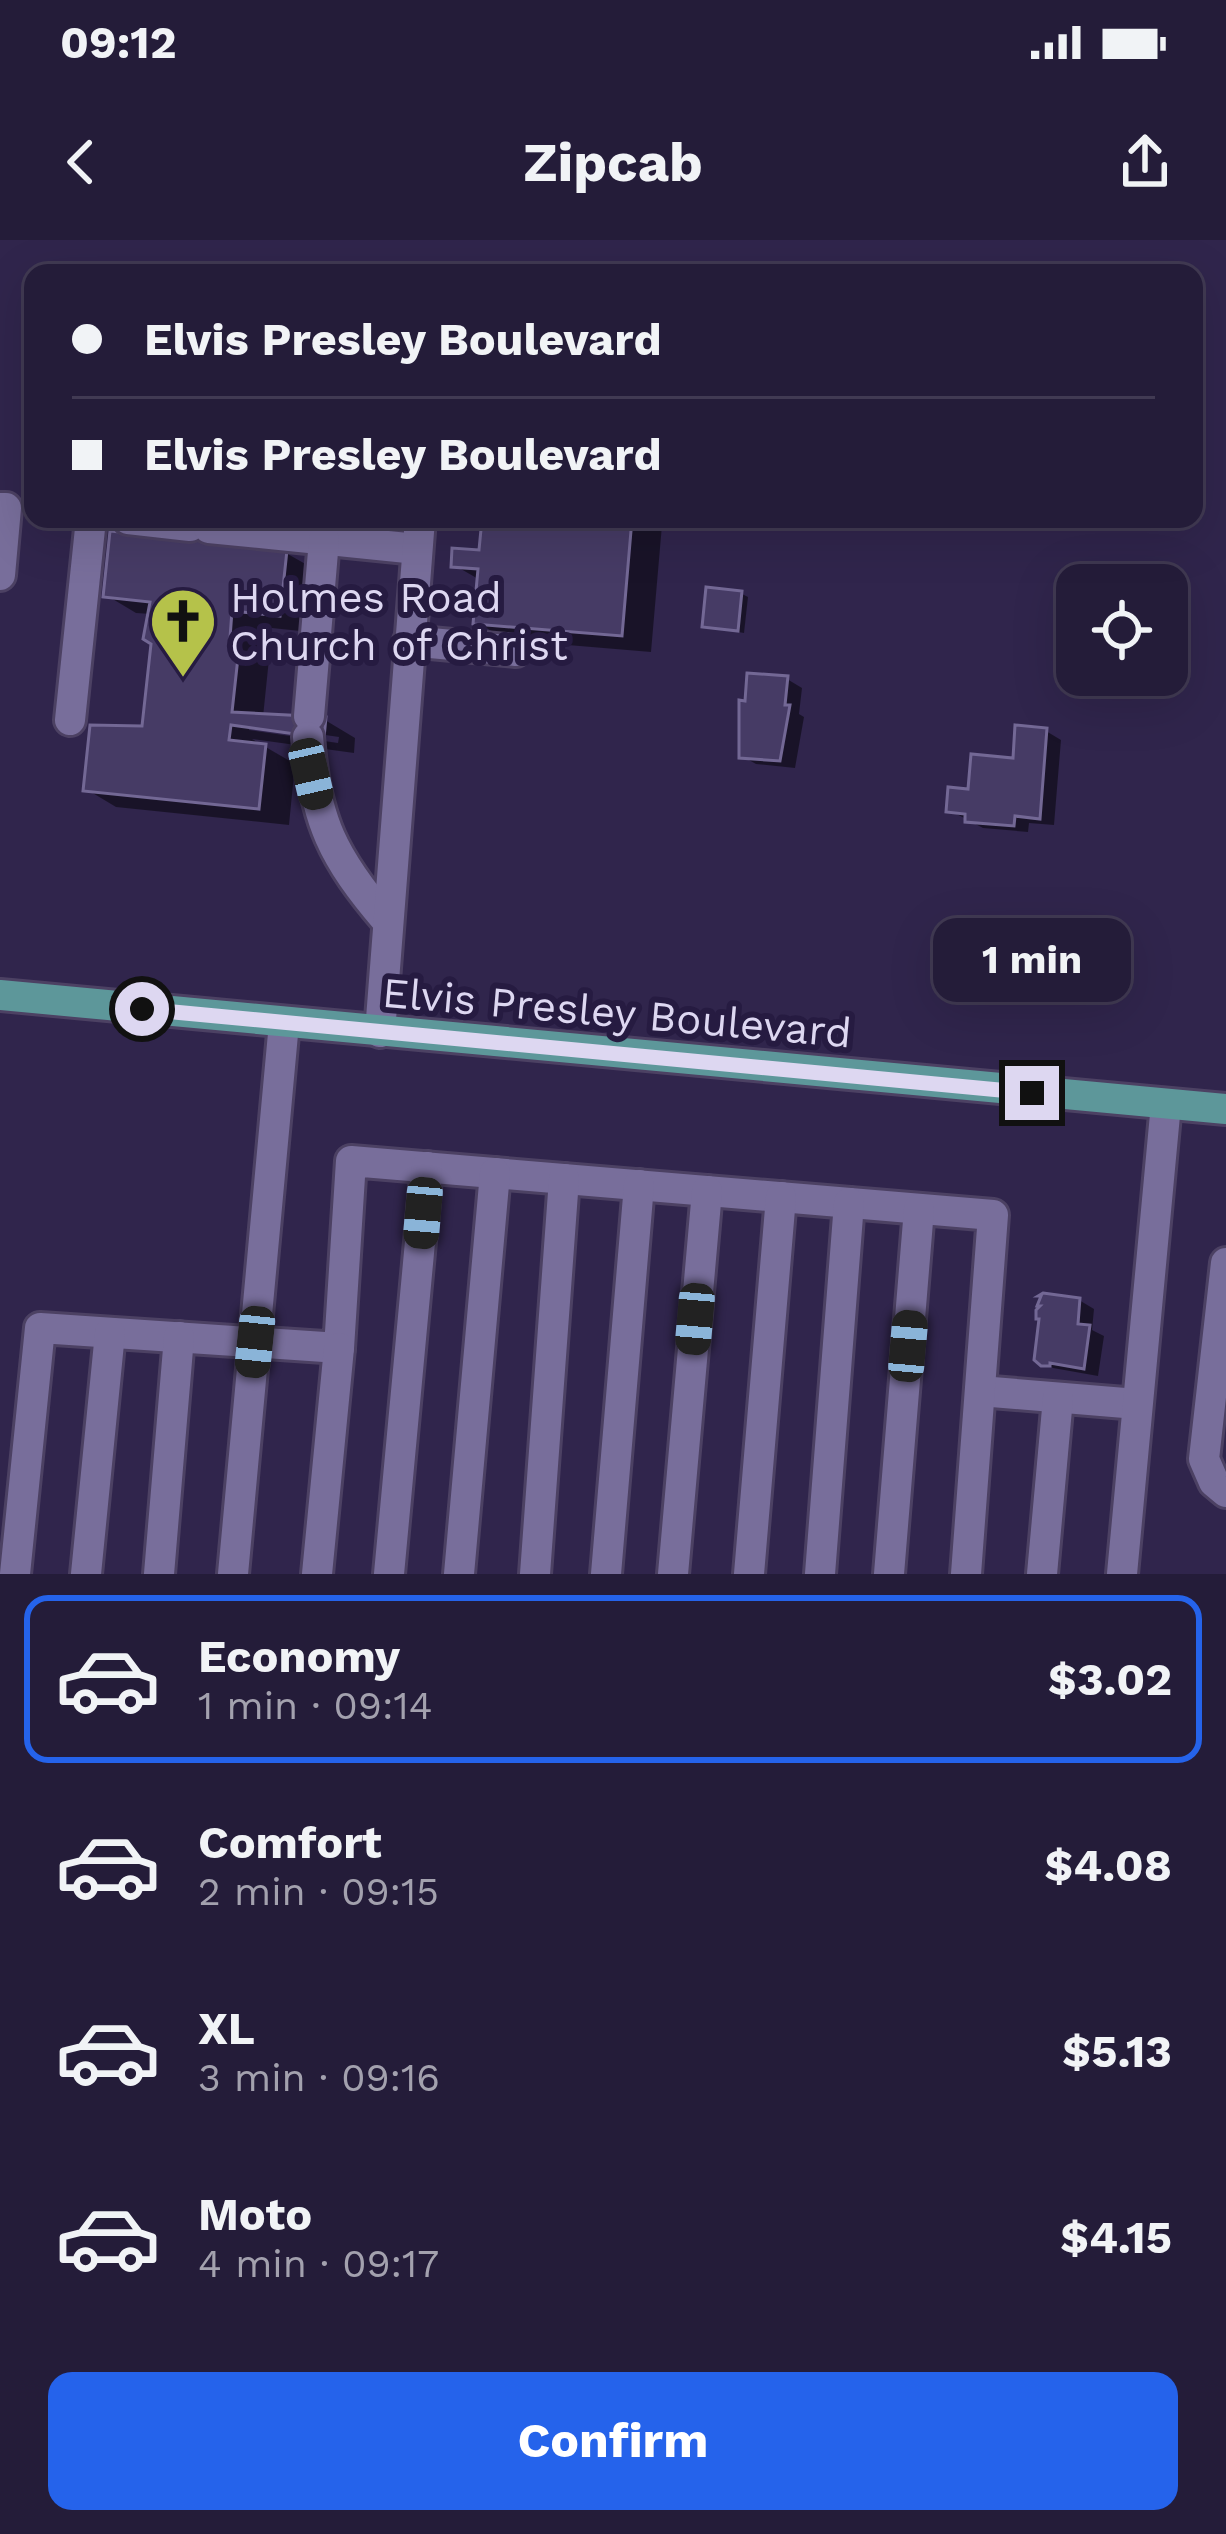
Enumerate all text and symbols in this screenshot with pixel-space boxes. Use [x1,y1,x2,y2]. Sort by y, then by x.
text: 09:12 [60,16,177,69]
icon: back [48,129,114,195]
icon: share [1112,129,1178,195]
text: Zipcab [523,131,703,194]
text: Elvis Presley Boulevard [144,313,662,366]
text: Elvis Presley Boulevard [144,428,662,481]
map controls [1056,564,1188,696]
button: locate [1056,564,1188,696]
place label: Holmes Road Church of Christ [230,573,568,670]
church icon: Holmes Road Church of Christ [148,586,218,680]
car [285,735,337,813]
callout: 1 min [933,919,1131,1003]
text: 1 min [982,937,1082,982]
street label: Elvis Presley Boulevard [380,968,854,1057]
route start [115,982,169,1036]
route end [1005,1066,1059,1120]
car [402,1176,444,1250]
car [674,1282,716,1356]
car [233,1304,277,1380]
car [887,1309,929,1383]
icon: car [54,1625,162,1733]
text: Economy [198,1630,400,1683]
text: $3.02 [1048,1653,1172,1706]
text: 1 min · 09:14 [198,1683,433,1728]
icon: car [54,1811,162,1919]
text: Comfort [198,1816,382,1869]
text: $4.08 [1044,1839,1172,1892]
text: 2 min · 09:15 [198,1869,439,1914]
icon: car [54,1997,162,2105]
text: XL [198,2002,255,2055]
text: $5.13 [1062,2025,1172,2078]
text: 3 min · 09:16 [198,2055,440,2100]
icon: car [54,2183,162,2291]
text: Moto [198,2188,312,2241]
text: $4.15 [1060,2211,1172,2264]
text: 4 min · 09:17 [198,2241,439,2286]
button: Confirm [48,2372,1178,2510]

